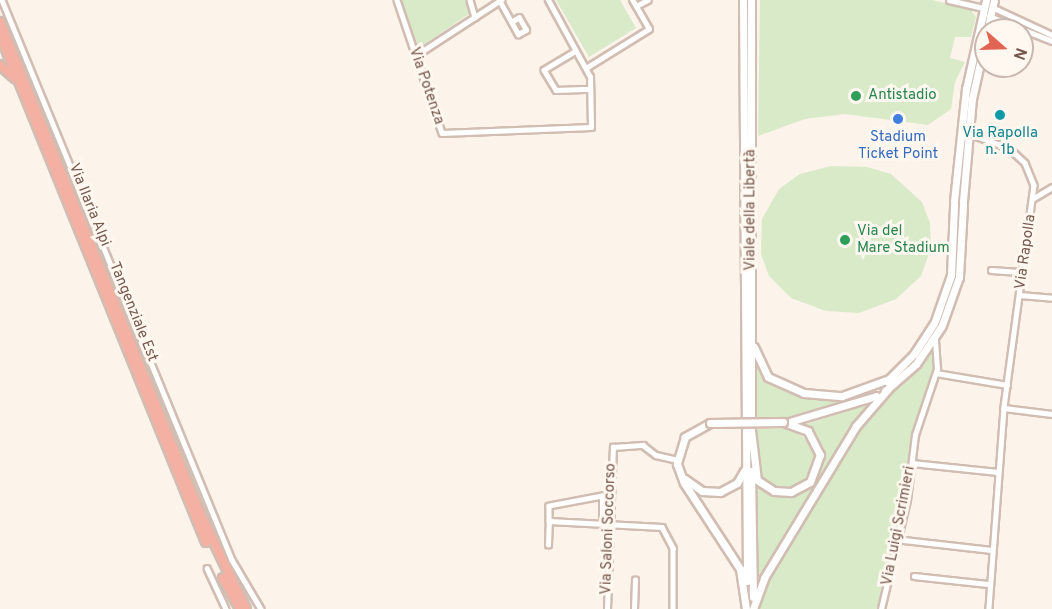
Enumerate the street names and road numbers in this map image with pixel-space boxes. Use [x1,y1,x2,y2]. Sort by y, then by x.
street label: Via Potenza [404,45,448,127]
street label: Viale della Libertà [742,149,760,271]
street label: Via Ilaria Alpi [64,161,114,249]
street label: Via Rapolla [1012,213,1040,291]
street label: Tangenziale Est [105,260,161,364]
street label: Via Saloni Soccorso [598,463,620,595]
street label: Via Luigi Scrimieri [879,465,919,587]

